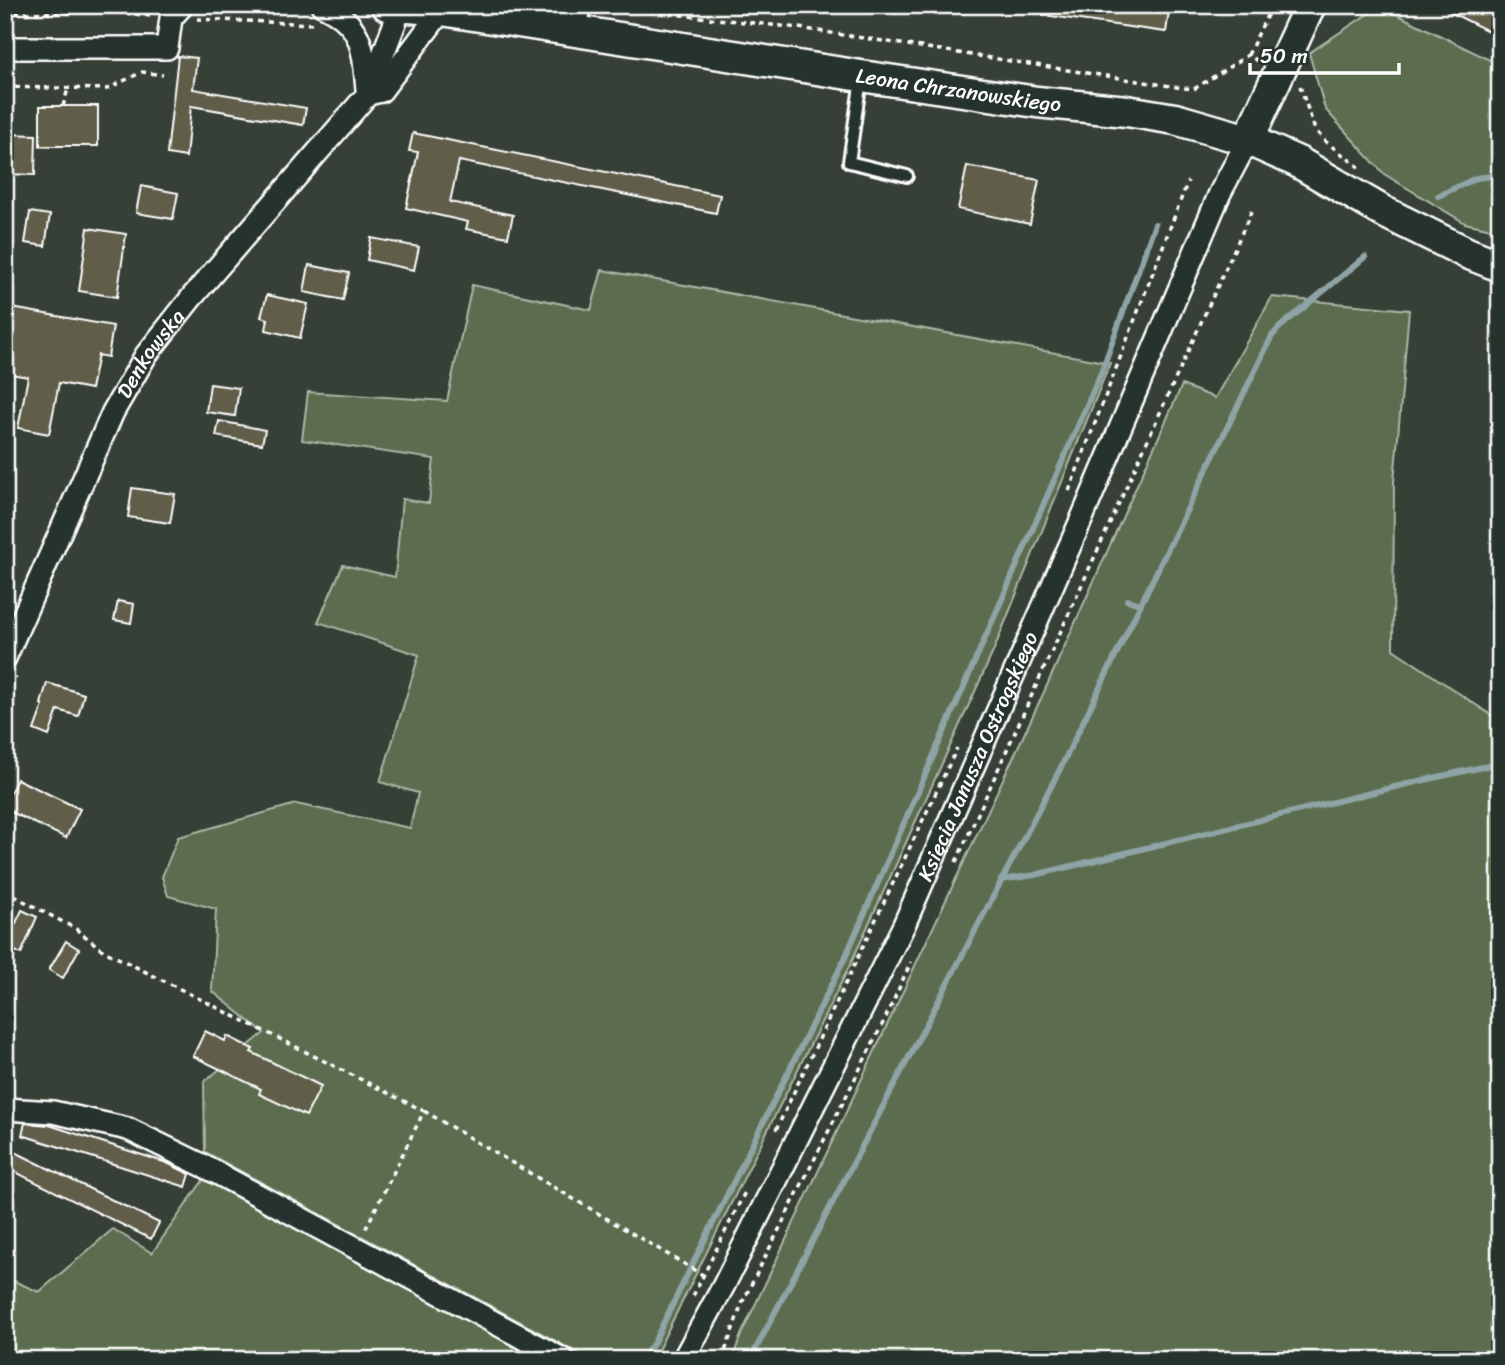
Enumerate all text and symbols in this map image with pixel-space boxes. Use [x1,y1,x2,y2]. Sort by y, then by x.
scale bar [1250,32,1398,76]
text: 50 m [1260,37,1308,75]
street label: Leona Chrzanowskiego [853,56,1063,123]
street label: Denkowska [106,300,195,406]
street label: Księcia Janusza Ostrogskiego [906,625,1049,887]

